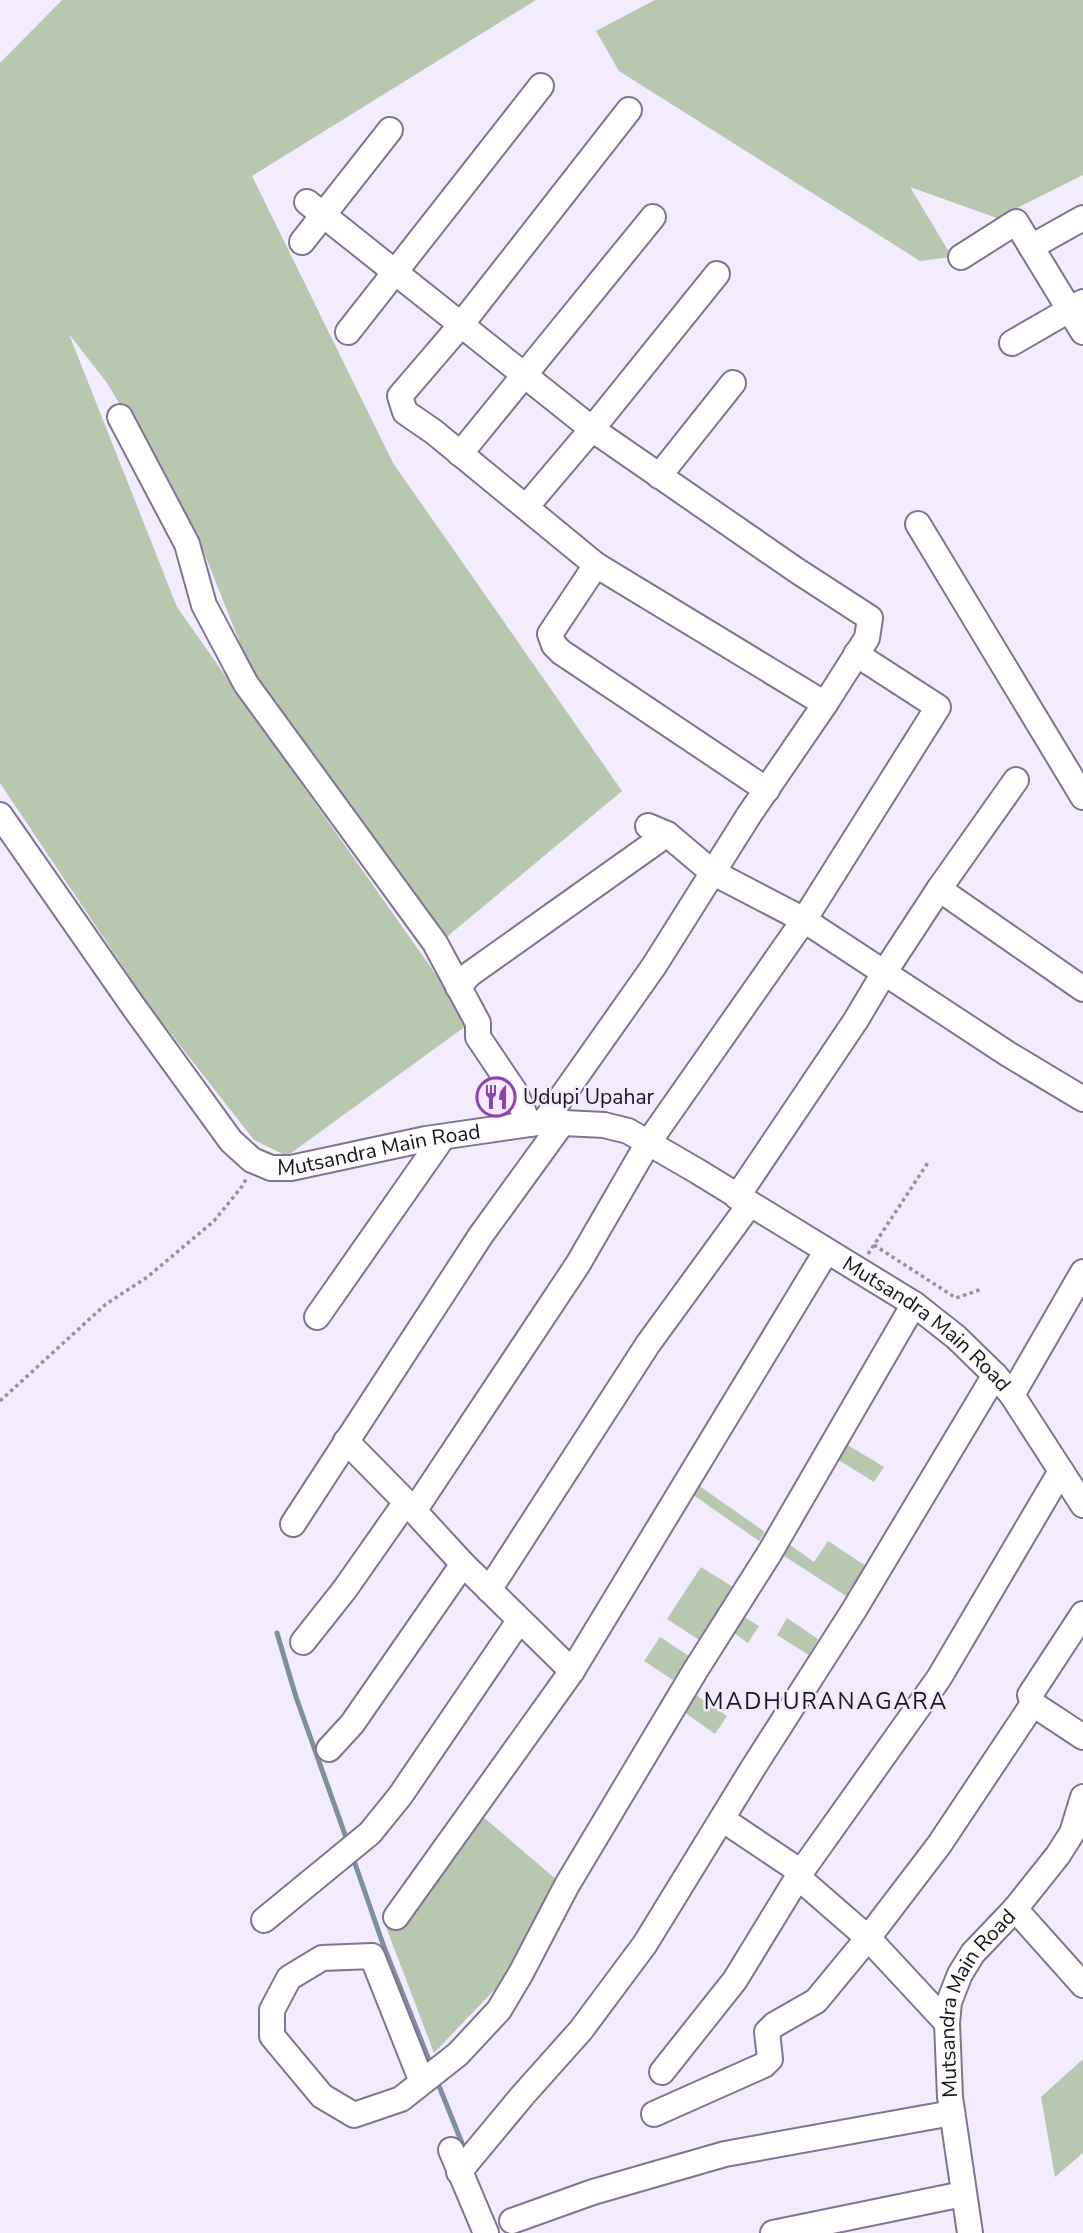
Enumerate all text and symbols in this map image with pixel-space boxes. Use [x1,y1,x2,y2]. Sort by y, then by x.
restaurant icon: Udupi Upahar [475,1076,517,1118]
place label: Udupi Upahar [523,1083,655,1111]
street label: Mutsandra Main Road [277,1117,482,1182]
street label: Mutsandra Main Road [837,1250,1017,1397]
district label: MADHURANAGARA [704,1686,948,1717]
street label: Mutsandra Main Road [933,1903,1022,2098]

